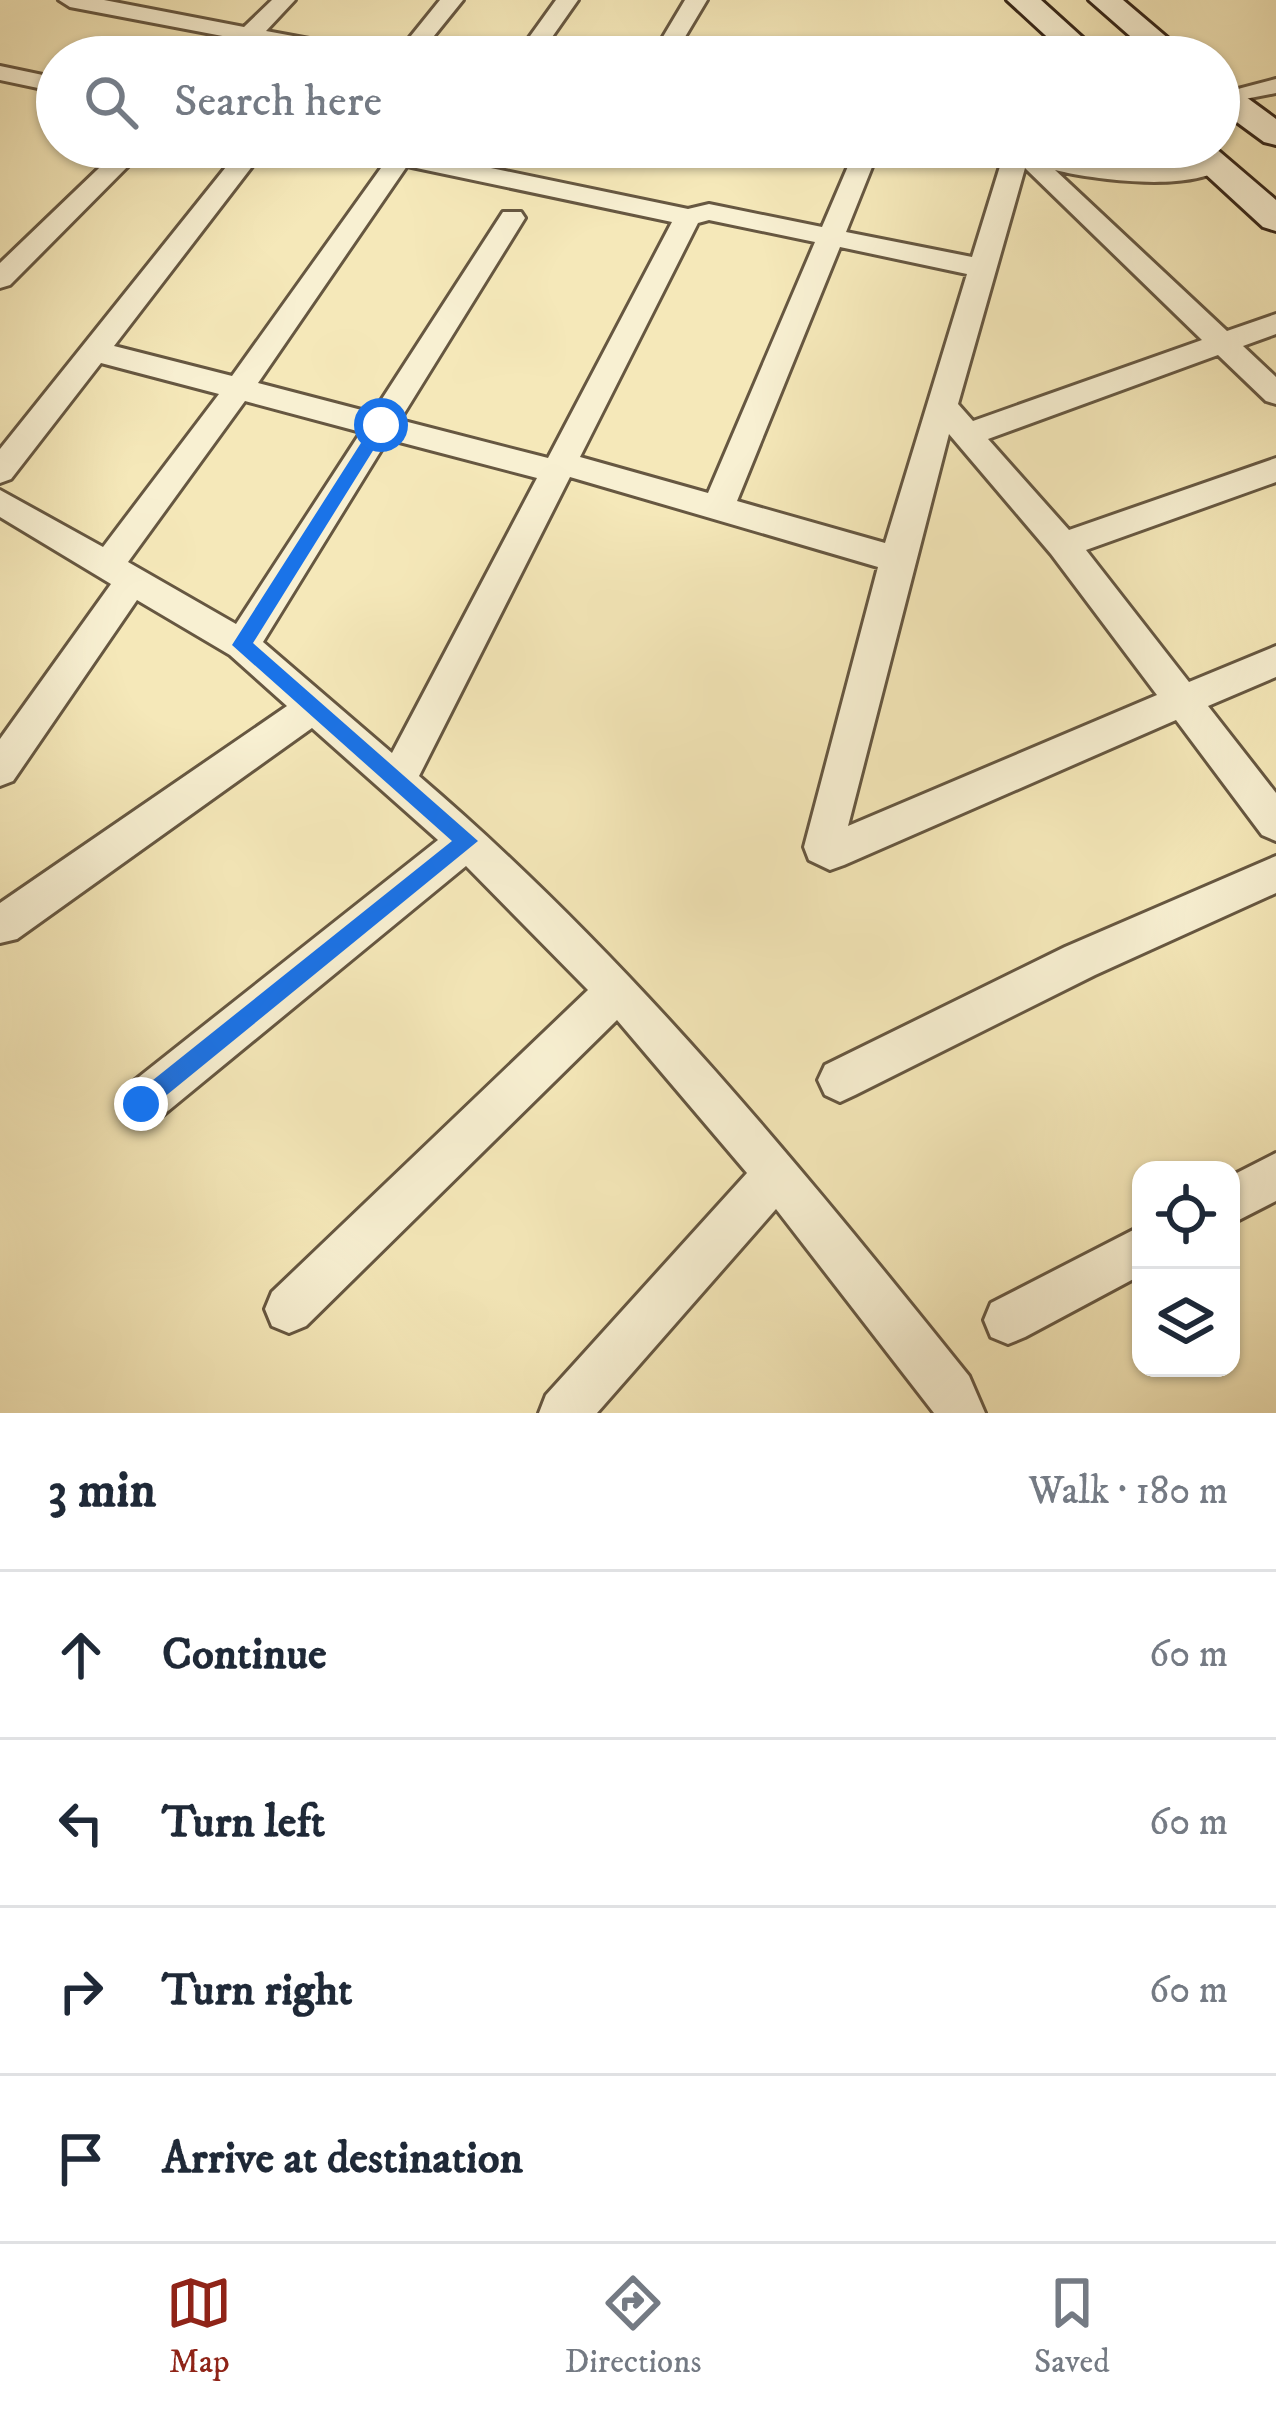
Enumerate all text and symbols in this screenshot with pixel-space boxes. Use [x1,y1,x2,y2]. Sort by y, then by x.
search box [36,36,1240,168]
icon: search [78,69,144,135]
text: Search here [174,74,382,130]
route start [354,398,408,452]
route end [114,1077,168,1131]
map controls [1132,1161,1240,1377]
button: locate [1132,1161,1240,1269]
button: layers [1132,1269,1240,1377]
text: 3 min [48,1459,156,1523]
text: Walk · 180 m [1028,1467,1228,1516]
icon: ahead [48,1622,114,1688]
text: Continue [162,1627,327,1683]
text: 60 m [1149,1630,1228,1679]
icon: left [48,1790,114,1856]
text: Turn left [162,1795,325,1851]
text: 60 m [1149,1798,1228,1847]
icon: right [48,1958,114,2024]
text: Turn right [162,1963,352,2019]
text: 60 m [1149,1966,1228,2015]
icon: arrive [48,2126,114,2192]
text: Arrive at destination [162,2131,523,2187]
tab: Map [166,2270,232,2383]
tab: Directions [565,2270,701,2383]
tab: Saved [1034,2270,1110,2383]

